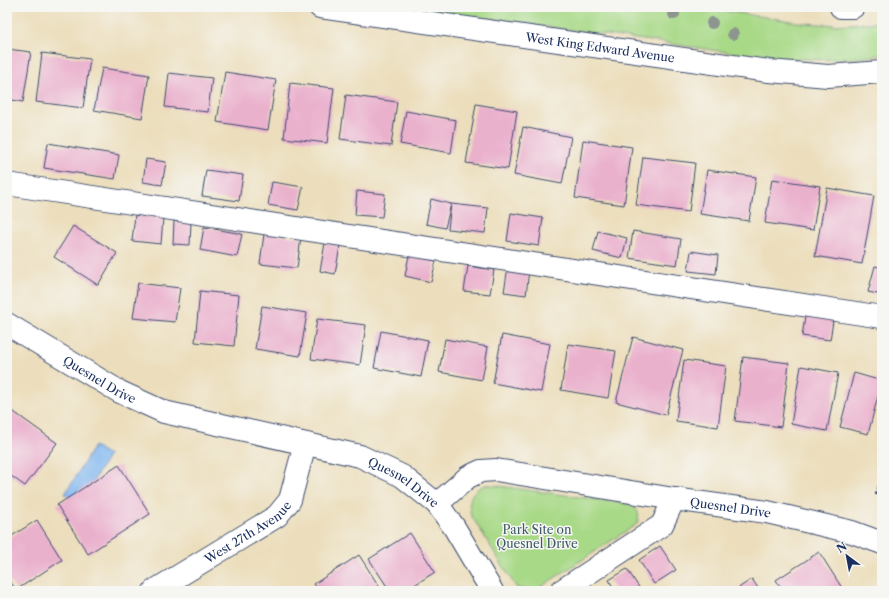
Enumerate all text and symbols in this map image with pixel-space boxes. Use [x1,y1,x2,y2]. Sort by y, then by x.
street label: West King Edward Avenue [524,29,676,65]
street label: Quesnel Drive [61,352,139,406]
street label: Quesnel Drive [366,454,442,510]
street label: Quesnel Drive [689,494,773,520]
street label: West 27th Avenue [201,497,294,567]
park label: Park Site on Quesnel Drive [496,522,578,551]
north arrow [827,536,867,576]
text: N [834,539,850,556]

